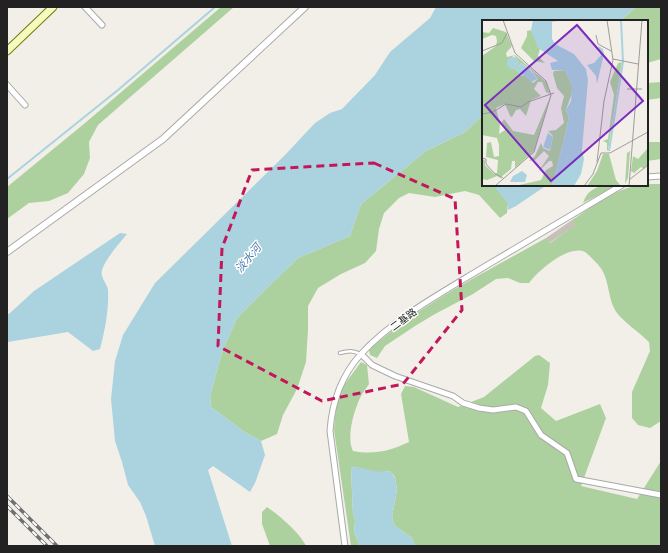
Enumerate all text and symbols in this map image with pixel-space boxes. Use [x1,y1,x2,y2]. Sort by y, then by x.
inset map [482,20,648,186]
water label: 淡水河 [233,240,265,275]
street label: 二基路 [388,306,419,333]

